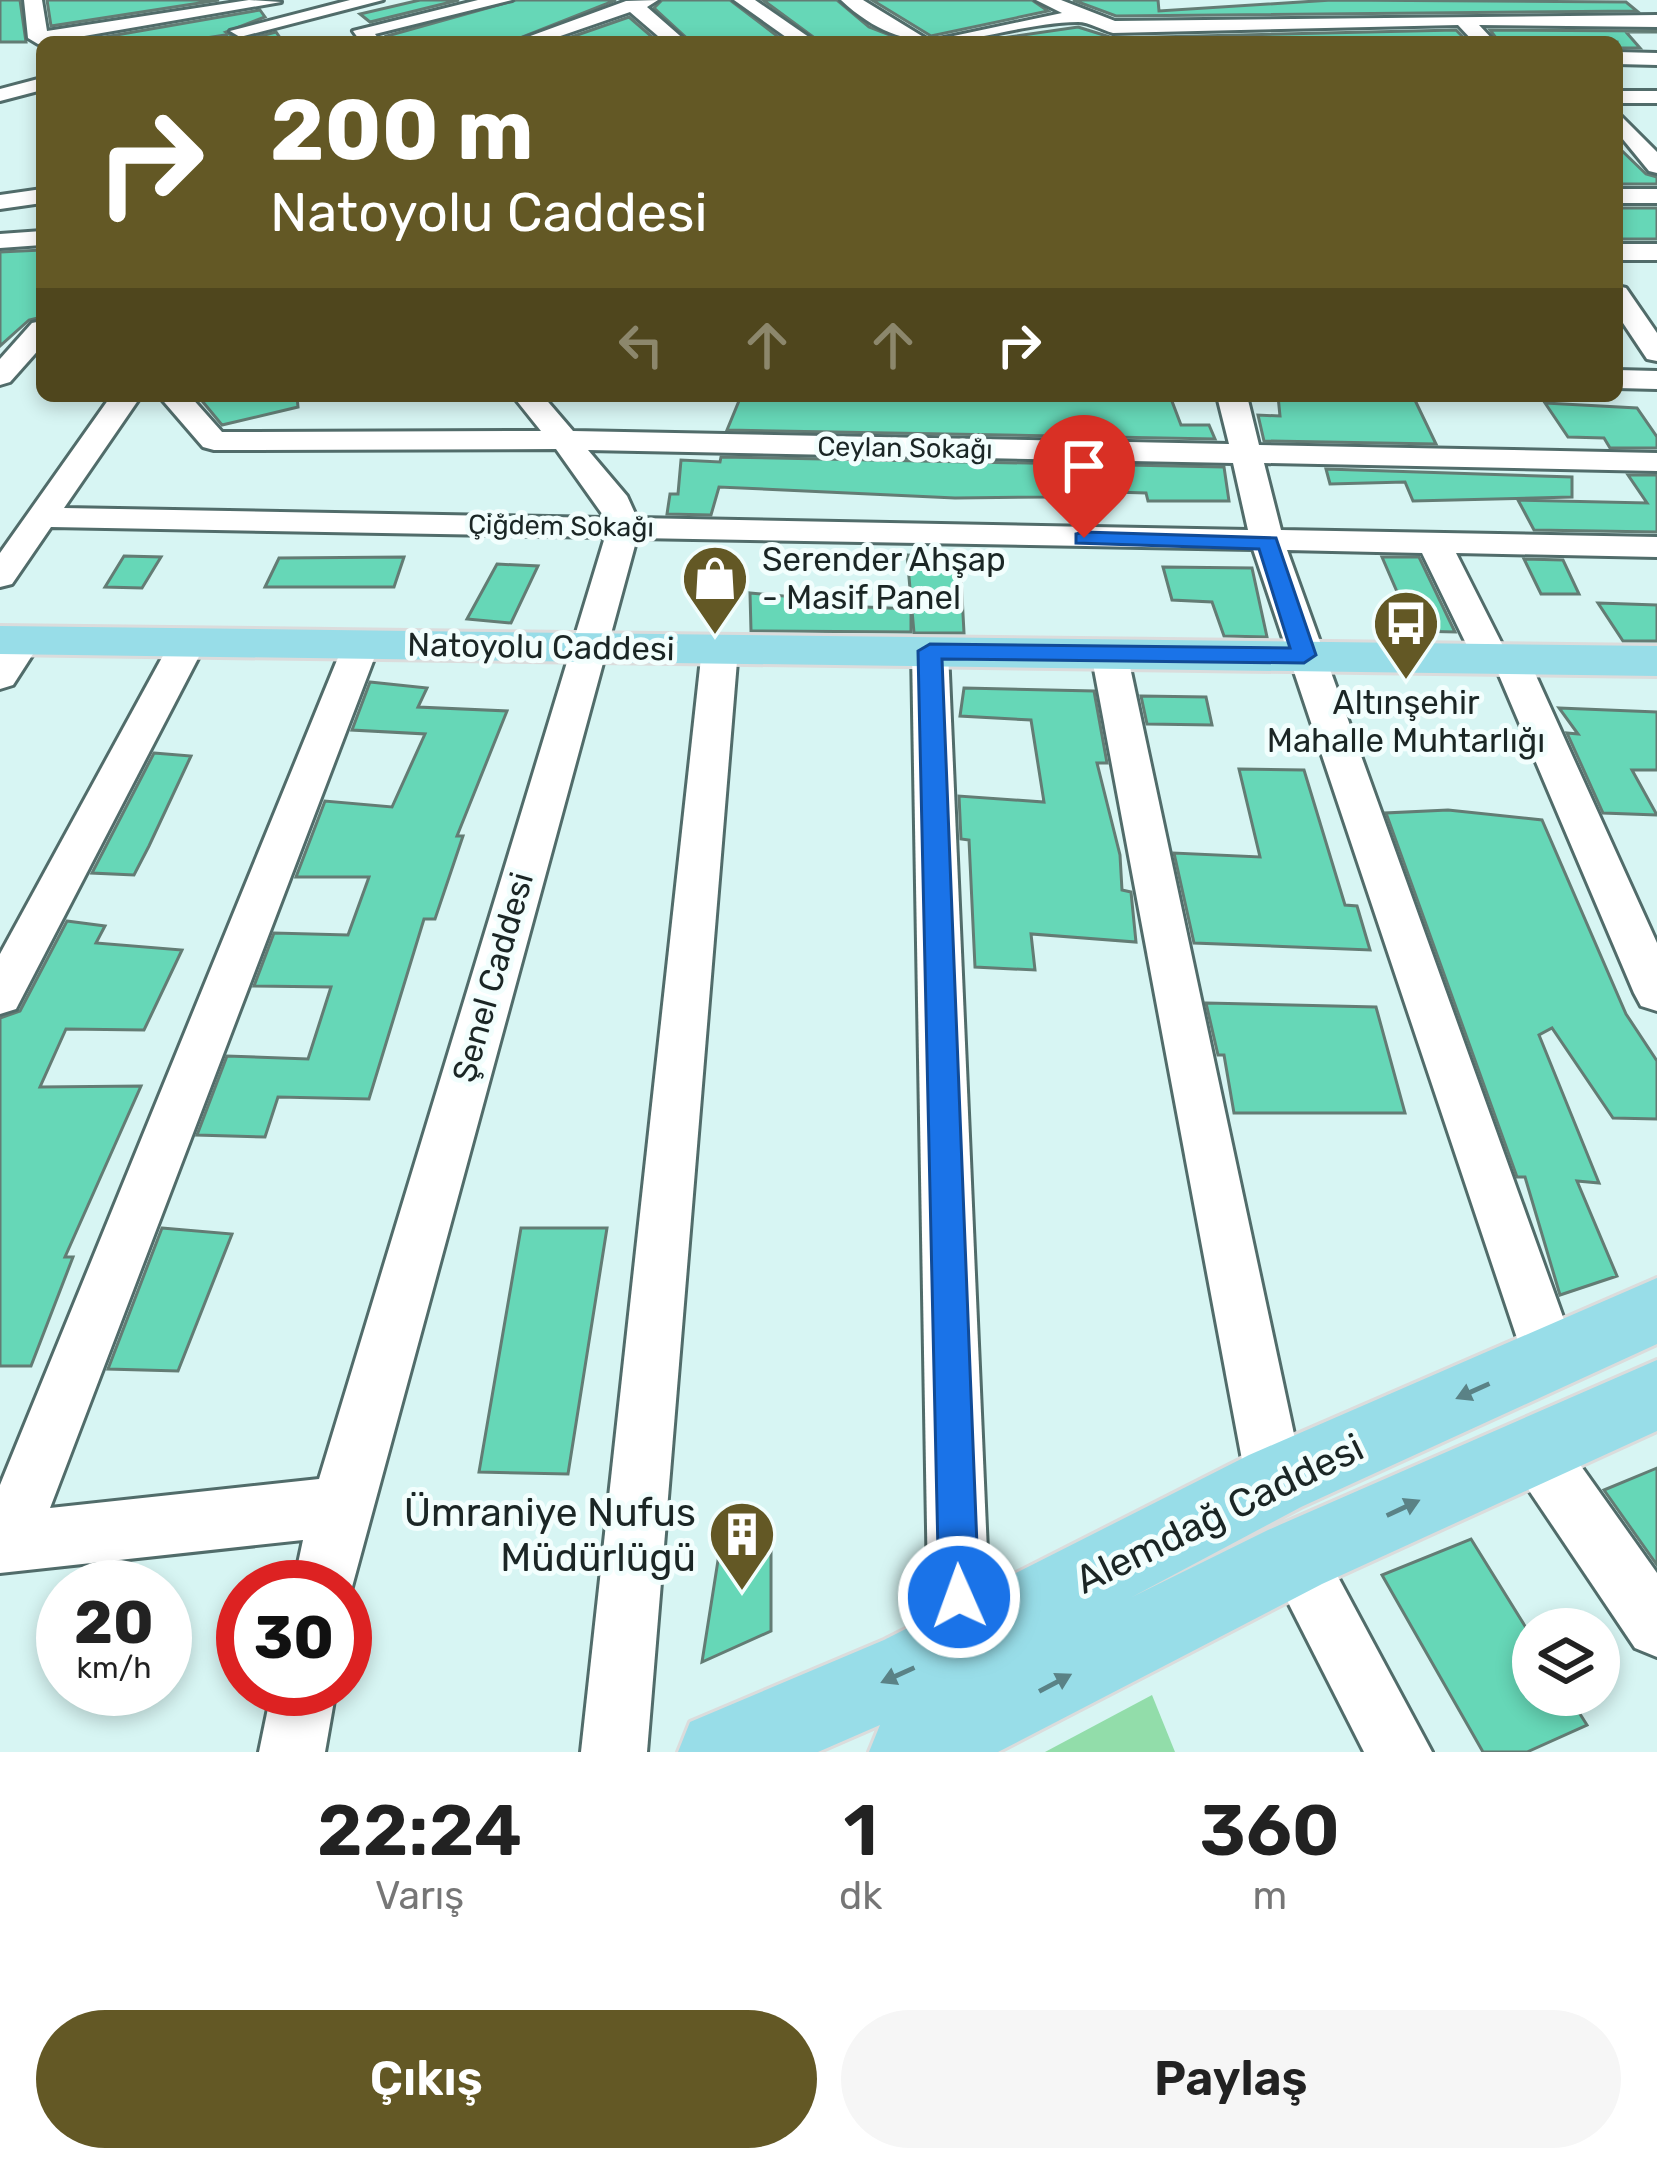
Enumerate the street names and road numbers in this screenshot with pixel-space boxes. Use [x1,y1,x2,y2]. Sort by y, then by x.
street label: Ceylan Sokağı [817,430,993,466]
street label: Çiğdem Sokağı [468,508,654,544]
street label: Natoyolu Caddesi [407,625,675,668]
street label: Şenel Caddesi [444,868,541,1087]
street label: Alemdağ Caddesi [1068,1424,1371,1604]

